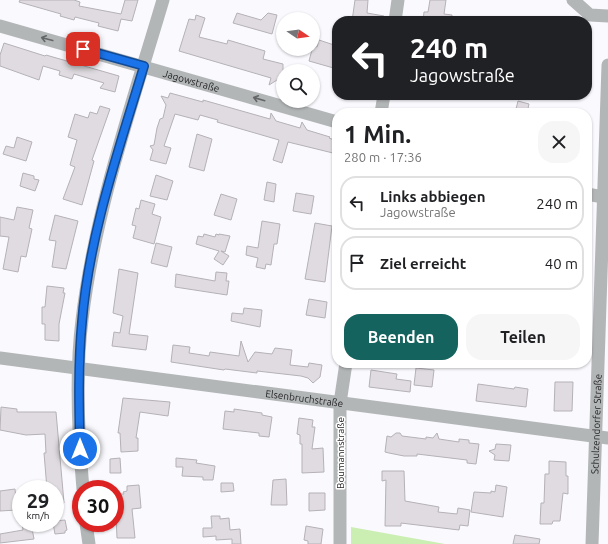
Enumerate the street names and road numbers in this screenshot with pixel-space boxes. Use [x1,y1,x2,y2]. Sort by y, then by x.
street label: Jagowstraße [162,67,221,94]
street label: Schulzendorfer Straße [589,374,603,474]
street label: Elsenbruchstraße [265,387,344,409]
street label: Boumannstraße [335,417,346,489]

